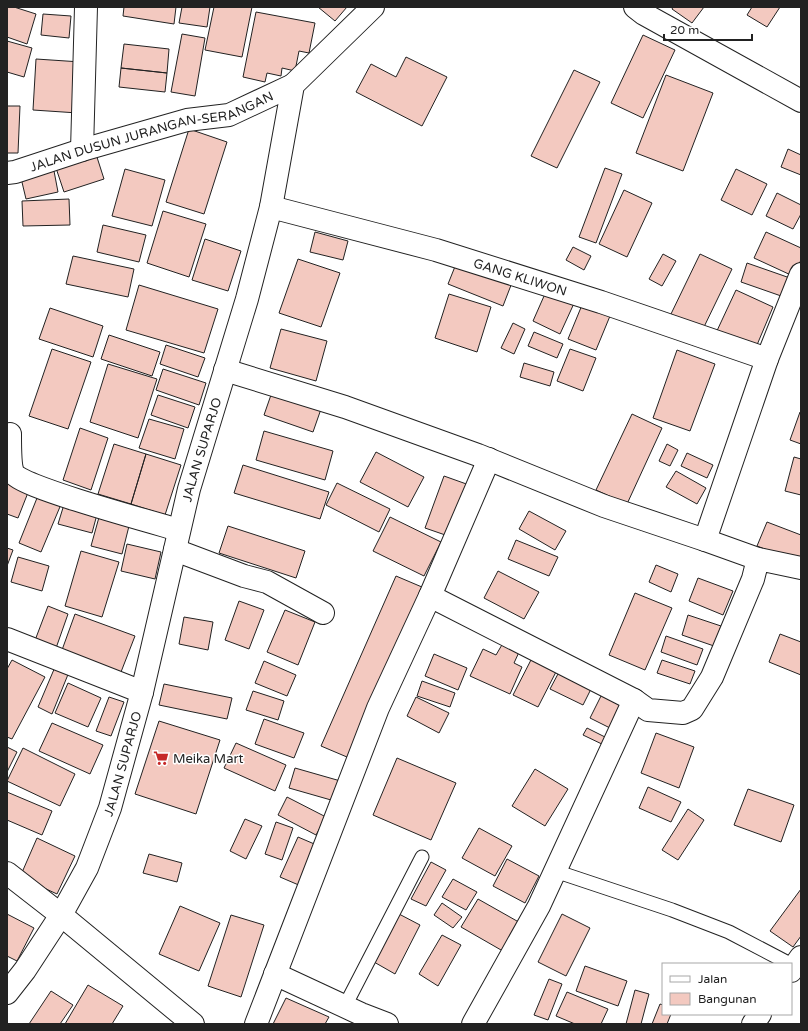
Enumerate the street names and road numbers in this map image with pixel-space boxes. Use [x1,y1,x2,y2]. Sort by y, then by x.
street label: JALAN DUSUN JURANGAN-SERANGAN [28,88,276,176]
street label: GANG KLIWON [471,255,569,300]
street label: JALAN SUPARJO [179,396,225,503]
street label: JALAN SUPARJO [101,710,145,819]

